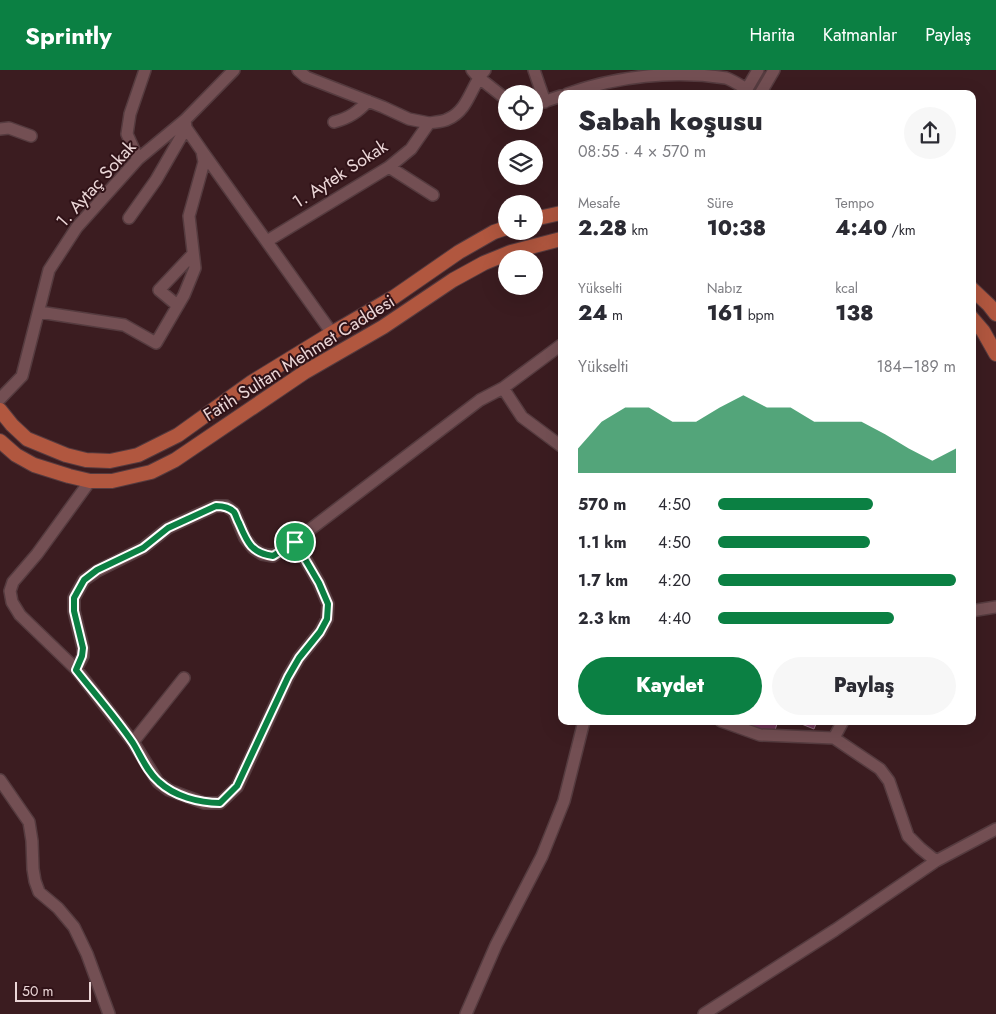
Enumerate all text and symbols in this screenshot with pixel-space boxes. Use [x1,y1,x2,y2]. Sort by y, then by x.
text: Sprintly [25,18,112,53]
text: Harita [749,22,795,48]
text: Katmanlar [823,22,897,48]
text: Paylaş [925,22,971,48]
map controls [498,85,543,295]
button: locate [498,85,543,130]
text: Sabah koşusu [578,100,763,141]
button: share [904,107,956,159]
street label: 1. Aytek Sokak [287,133,393,215]
street label: 1. Aytaç Sokak [50,135,142,233]
button: layers [498,140,543,185]
text: 08:55 · 4 × 570 m [578,140,706,163]
text: Mesafe [578,193,620,213]
text: Süre [707,193,733,213]
text: Tempo [835,193,874,213]
button: + [498,195,543,240]
text: 2.28 [578,213,627,243]
text: 10:38 [707,213,766,243]
text: 4:40 [835,213,887,243]
text: km [627,220,649,240]
text: /km [887,220,916,240]
button: − [498,250,543,295]
text: Yükselti [578,278,622,298]
text: Nabız [707,278,742,298]
text: kcal [835,278,858,298]
street label: Fatih Sultan Mehmet Caddesi [198,288,400,428]
text: 24 [578,298,608,328]
text: 161 [707,298,743,328]
text: 138 [835,298,874,328]
text: m [608,305,623,325]
text: bpm [743,305,775,325]
text: Yükselti [578,355,629,378]
text: 184–189 m [876,355,956,378]
text: 570 m [578,493,626,516]
text: 4:50 [658,493,691,516]
pin [274,521,316,563]
icon: arrive [281,528,309,556]
text: 1.1 km [578,531,627,554]
text: 4:50 [658,531,691,554]
text: 1.7 km [578,569,628,592]
text: 4:20 [658,569,691,592]
text: 2.3 km [578,607,631,630]
text: 4:40 [658,607,691,630]
button: Kaydet [578,657,762,715]
button: Paylaş [772,657,956,715]
scale bar [15,979,91,1002]
text: 50 m [22,981,53,1001]

